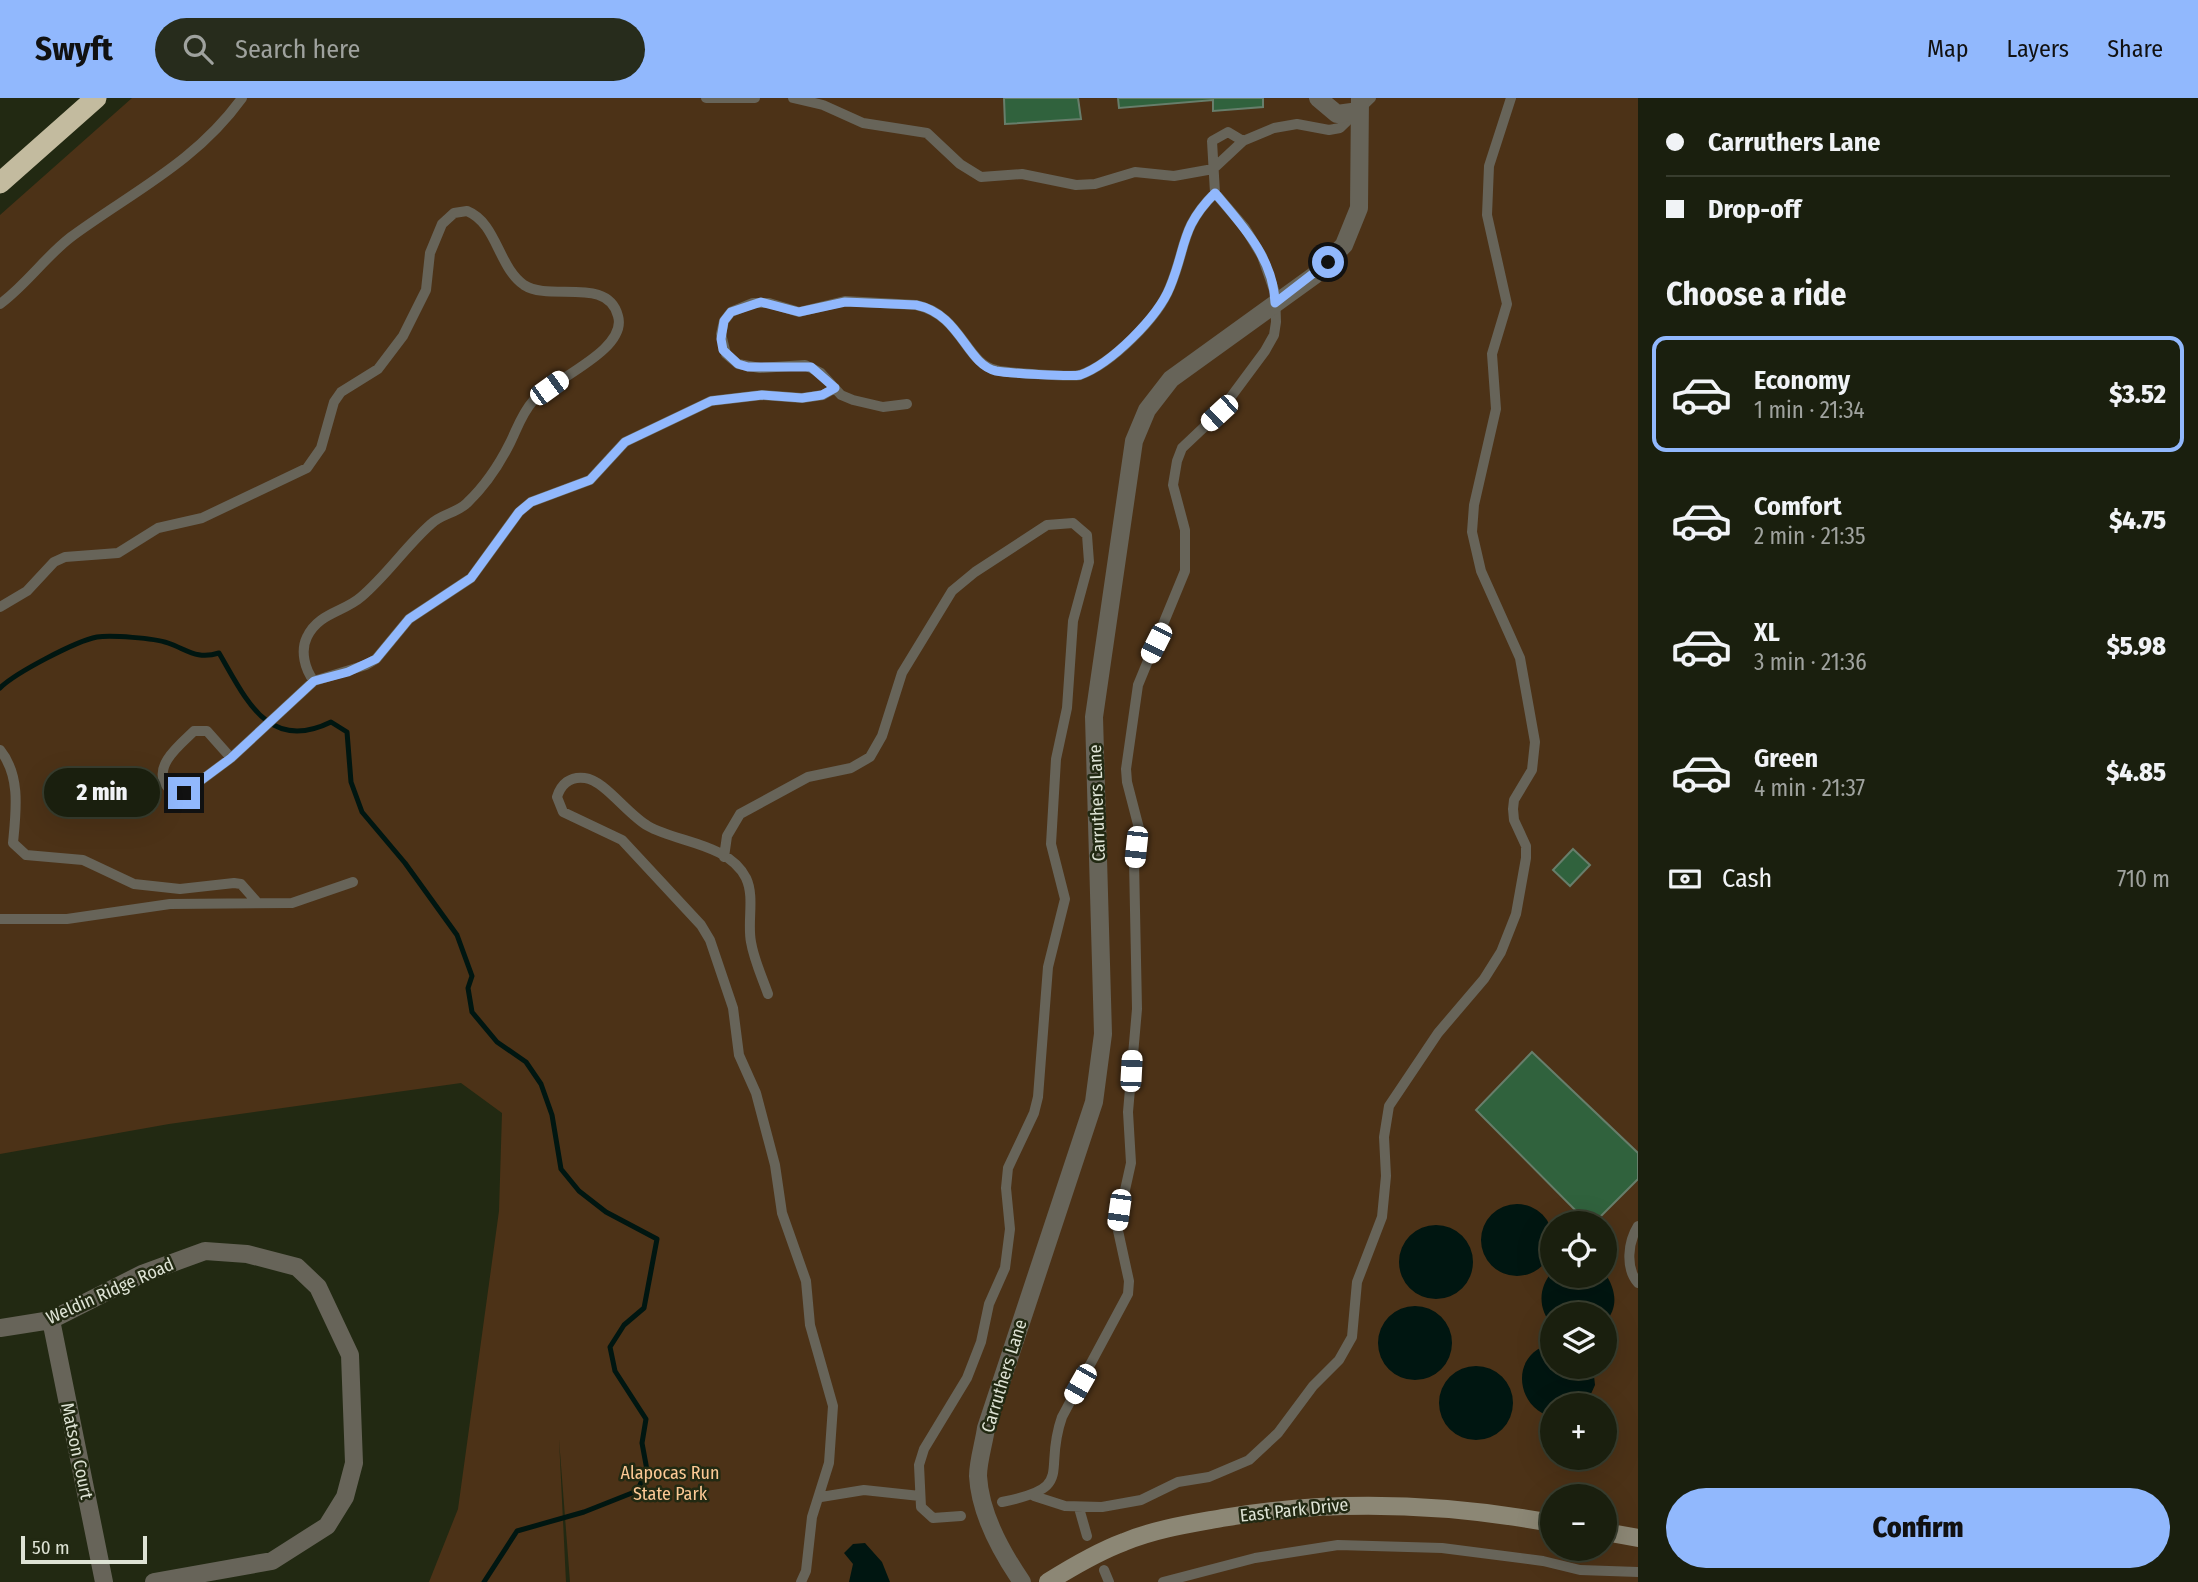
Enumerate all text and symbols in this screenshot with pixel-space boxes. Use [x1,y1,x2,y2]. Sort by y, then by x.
search box [155,18,645,81]
text: Swyft [35,29,113,69]
icon: search [179,30,217,68]
text: Search here [235,34,360,65]
text: Map [1927,35,1969,63]
text: Layers [2007,35,2069,63]
text: Share [2107,35,2163,63]
text: Carruthers Lane [1708,127,1881,158]
text: Drop-off [1708,194,1801,225]
route start [1312,246,1344,278]
text: Choose a ride [1666,275,1847,313]
icon: car [1670,363,1733,426]
text: Economy [1754,365,1850,396]
car [526,367,573,409]
text: $3.52 [2109,379,2166,410]
car [1197,391,1242,435]
text: 1 min · 21:34 [1754,396,1865,424]
icon: car [1670,489,1733,552]
text: Comfort [1754,491,1842,522]
text: $4.75 [2109,505,2166,536]
text: 2 min · 21:35 [1754,522,1865,550]
icon: car [1670,615,1733,678]
text: XL [1754,617,1780,648]
car [1138,620,1175,666]
text: $5.98 [2107,631,2166,662]
text: 3 min · 21:36 [1754,648,1867,676]
icon: car [1670,741,1733,804]
text: Green [1754,743,1818,774]
street label: Carruthers Lane [1084,744,1110,862]
text: $4.85 [2106,757,2166,788]
callout: 2 min [44,768,160,818]
text: 4 min · 21:37 [1754,774,1865,802]
route end [168,777,200,809]
text: 2 min [77,778,127,806]
car [1124,825,1149,869]
icon: cash [1666,860,1704,898]
text: Cash [1722,863,1772,894]
text: 710 m [2117,865,2170,893]
car [1120,1049,1143,1093]
car [1106,1188,1133,1232]
map controls [1540,1211,1617,1561]
button: locate [1540,1211,1617,1288]
street label: Weldin Ridge Road [43,1253,177,1329]
button: layers [1540,1302,1617,1379]
street label: Carruthers Lane [976,1317,1032,1435]
car [1061,1361,1100,1407]
button: + [1540,1393,1617,1470]
street label: Matson Court [56,1401,98,1501]
park label: Alapocas Run State Park [621,1462,719,1505]
button: − [1540,1484,1617,1561]
button: Confirm [1666,1488,2170,1568]
street label: East Park Drive [1239,1493,1349,1527]
scale bar [21,1533,147,1565]
text: 50 m [32,1536,70,1559]

